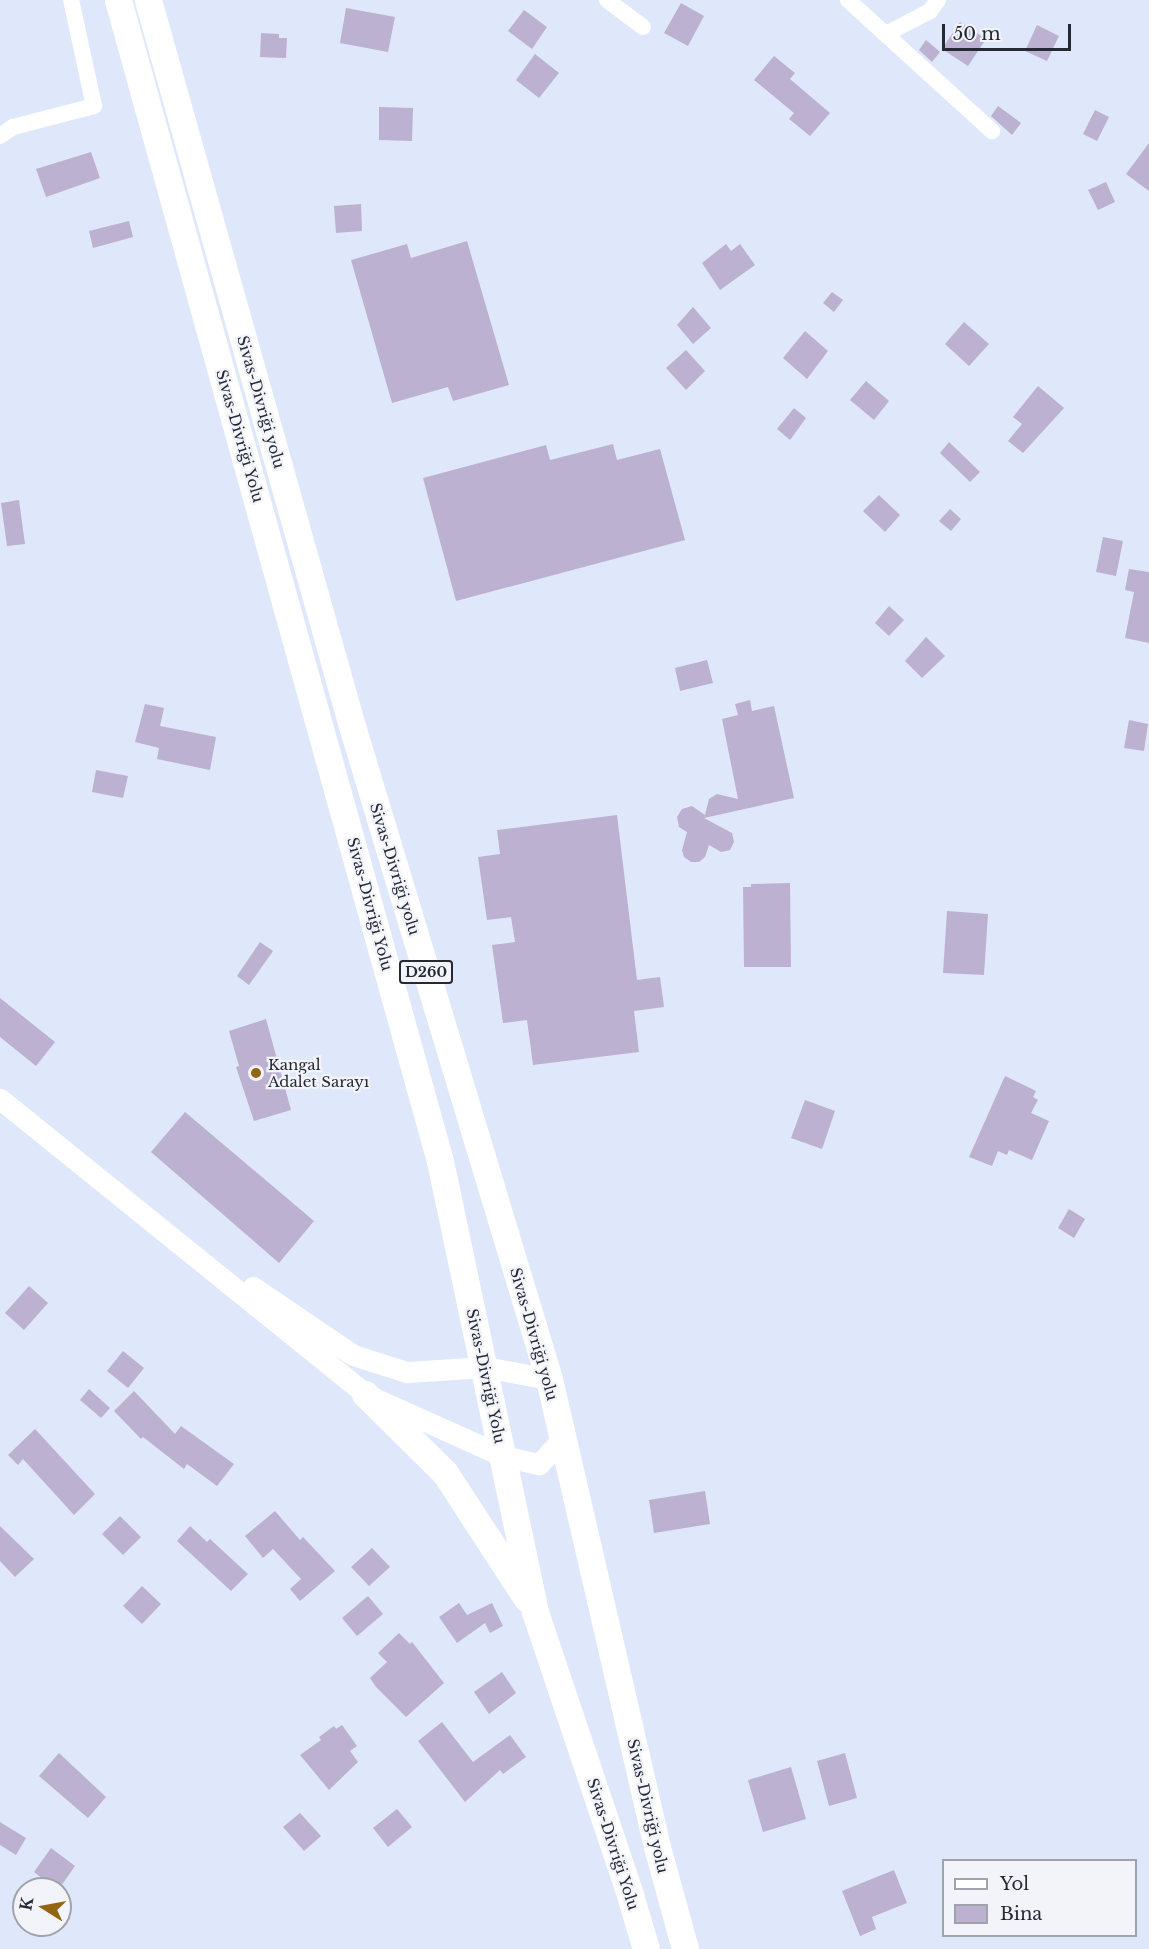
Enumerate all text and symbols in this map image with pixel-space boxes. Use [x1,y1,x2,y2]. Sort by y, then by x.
scale bar [945,12,1074,50]
text: 50 m [953,23,1001,45]
street label: Sivas-Divriği yolu [233,333,289,471]
street label: Sivas-Divriği Yolu [212,367,268,505]
street label: Sivas-Divriği yolu [366,801,424,937]
street label: Sivas-Divriği Yolu [343,835,397,973]
road number: D260 [399,961,453,983]
place label: Kangal Adalet Sarayı [268,1055,369,1090]
marker: Kangal Adalet Sarayı [249,1066,263,1080]
street label: Sivas-Divriği yolu [506,1265,562,1403]
street label: Sivas-Divriği Yolu [463,1307,509,1445]
street label: Sivas-Divriği yolu [624,1737,672,1875]
street label: Sivas-Divriği Yolu [583,1776,643,1912]
legend [942,1859,1137,1937]
text: Yol [1000,1873,1029,1895]
north arrow [12,1877,72,1937]
text: K [15,1896,37,1912]
text: Bina [1000,1903,1042,1925]

